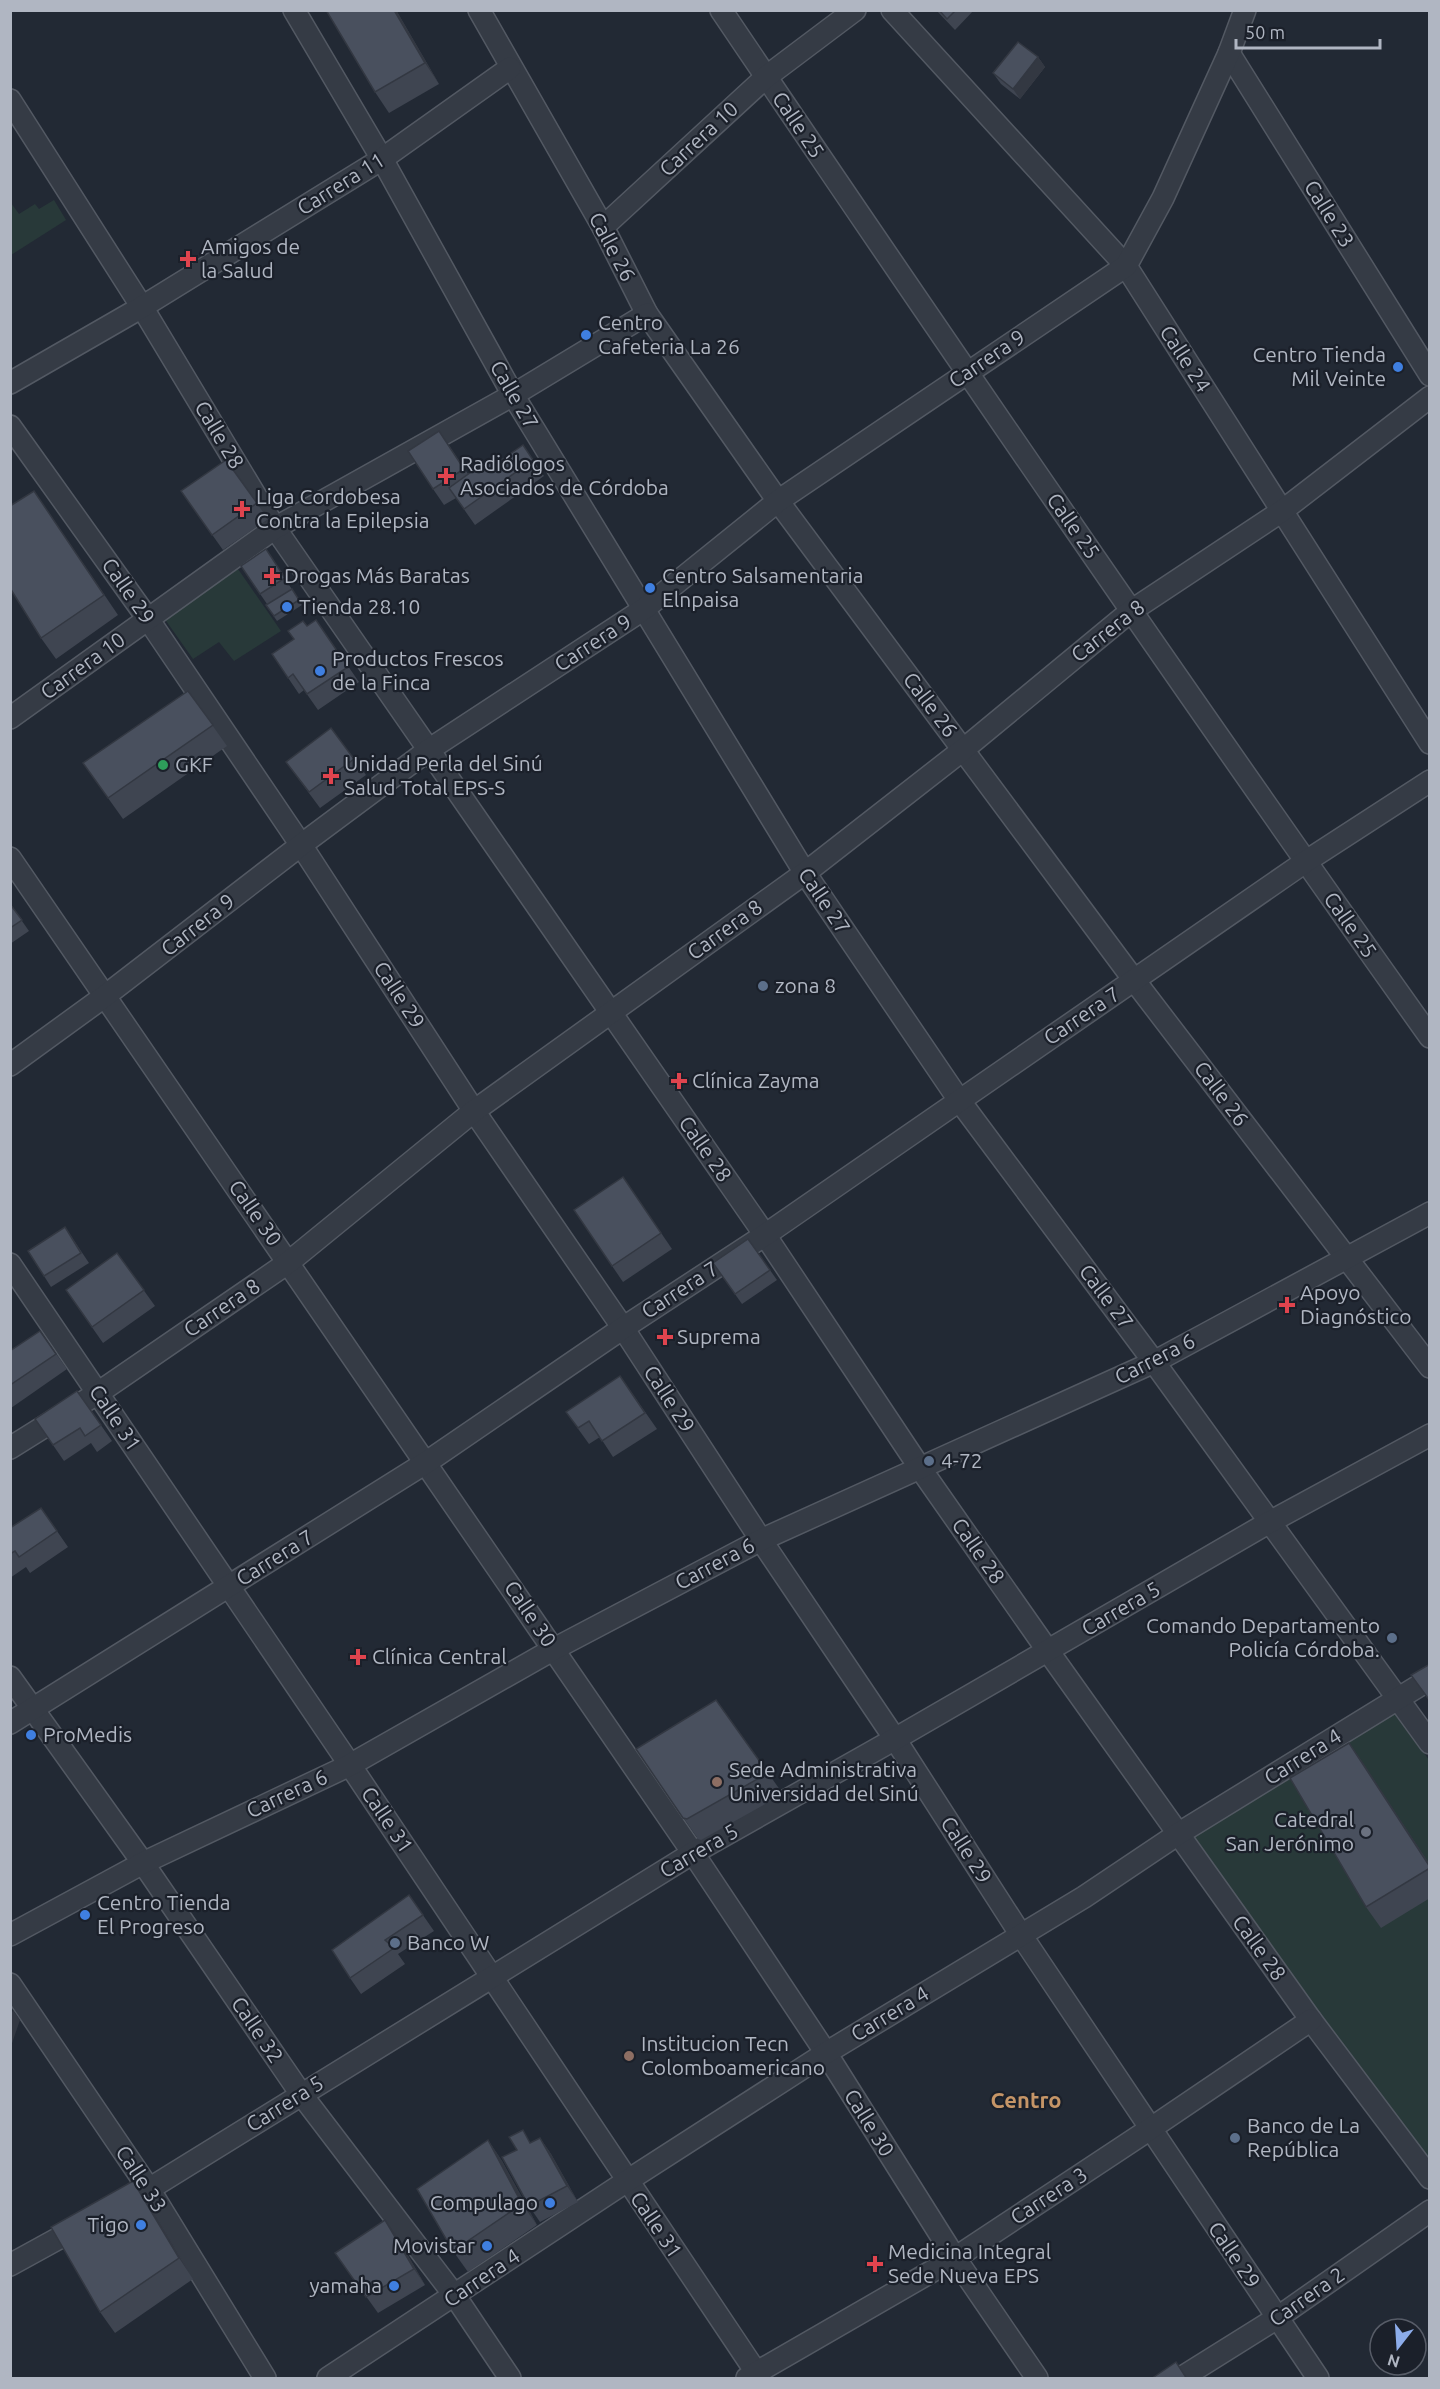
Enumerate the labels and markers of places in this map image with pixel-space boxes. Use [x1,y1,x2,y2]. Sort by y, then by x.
place label: Amigos de la Salud [201,234,300,282]
marker: Amigos de la Salud [179,250,197,268]
place label: Centro Cafeteria La 26 [598,310,740,358]
marker: Centro Cafeteria La 26 [579,328,593,342]
place label: Centro Tienda Mil Veinte [1252,342,1386,390]
marker: Centro Tienda Mil Veinte [1391,360,1405,374]
place label: Radiólogos Asociados de Córdoba [460,451,669,499]
marker: Radiólogos Asociados de Córdoba [437,467,455,485]
place label: Liga Cordobesa Contra la Epilepsia [256,484,430,532]
marker: Liga Cordobesa Contra la Epilepsia [233,500,251,518]
place label: Drogas Más Baratas [284,563,470,587]
place label: Centro Salsamentaria Elnpaisa [662,563,864,611]
marker: Drogas Más Baratas [265,569,279,583]
marker: Centro Salsamentaria Elnpaisa [643,581,657,595]
place label: Tienda 28.10 [299,594,420,618]
marker: Tienda 28.10 [280,600,294,614]
place label: Productos Frescos de la Finca [332,646,504,694]
marker: Productos Frescos de la Finca [313,664,327,678]
place label: Unidad Perla del Sinú Salud Total EPS-S [344,751,543,799]
place label: GKF [175,752,213,776]
marker: GKF [156,758,170,772]
marker: Unidad Perla del Sinú Salud Total EPS-S [322,767,340,785]
place label: zona 8 [775,973,836,997]
marker: zona 8 [756,979,770,993]
place label: Clínica Zayma [692,1068,820,1092]
marker: Clínica Zayma [670,1072,688,1090]
place label: Apoyo Diagnóstico [1300,1280,1412,1328]
marker: Apoyo Diagnóstico [1278,1296,1296,1314]
place label: Suprema [677,1324,761,1348]
marker: Suprema [658,1330,672,1344]
place label: 4-72 [941,1448,983,1472]
marker: 4-72 [922,1454,936,1468]
place label: Comando Departamento Policía Córdoba. [1146,1613,1380,1661]
marker: Comando Departamento Policía Córdoba. [1385,1631,1399,1645]
place label: Clínica Central [372,1644,507,1668]
marker: Clínica Central [349,1648,367,1666]
place label: ProMedis [43,1722,132,1746]
marker: ProMedis [24,1728,38,1742]
place label: Sede Administrativa Universidad del Sinú [729,1757,919,1805]
marker: Sede Administrativa Universidad del Sinú [710,1775,724,1789]
place label: Catedral San Jerónimo [1226,1807,1354,1855]
marker: Catedral San Jerónimo [1359,1825,1373,1839]
place label: Centro Tienda El Progreso [97,1890,231,1938]
marker: Centro Tienda El Progreso [78,1908,92,1922]
place label: Banco W [407,1930,489,1954]
marker: Banco W [388,1936,402,1950]
place label: Institucion Tecn Colomboamericano [641,2031,825,2079]
marker: Institucion Tecn Colomboamericano [622,2049,636,2063]
place label: Banco de La República [1247,2113,1360,2161]
marker: Banco de La República [1228,2131,1242,2145]
place label: Compulago [430,2190,538,2214]
marker: Compulago [543,2196,557,2210]
place label: Tigo [87,2212,129,2236]
marker: Tigo [134,2218,148,2232]
place label: Movistar [393,2233,475,2257]
marker: Movistar [480,2239,494,2253]
place label: Medicina Integral Sede Nueva EPS [888,2239,1051,2287]
marker: Medicina Integral Sede Nueva EPS [866,2255,884,2273]
place label: yamaha [309,2273,382,2297]
marker: yamaha [387,2279,401,2293]

